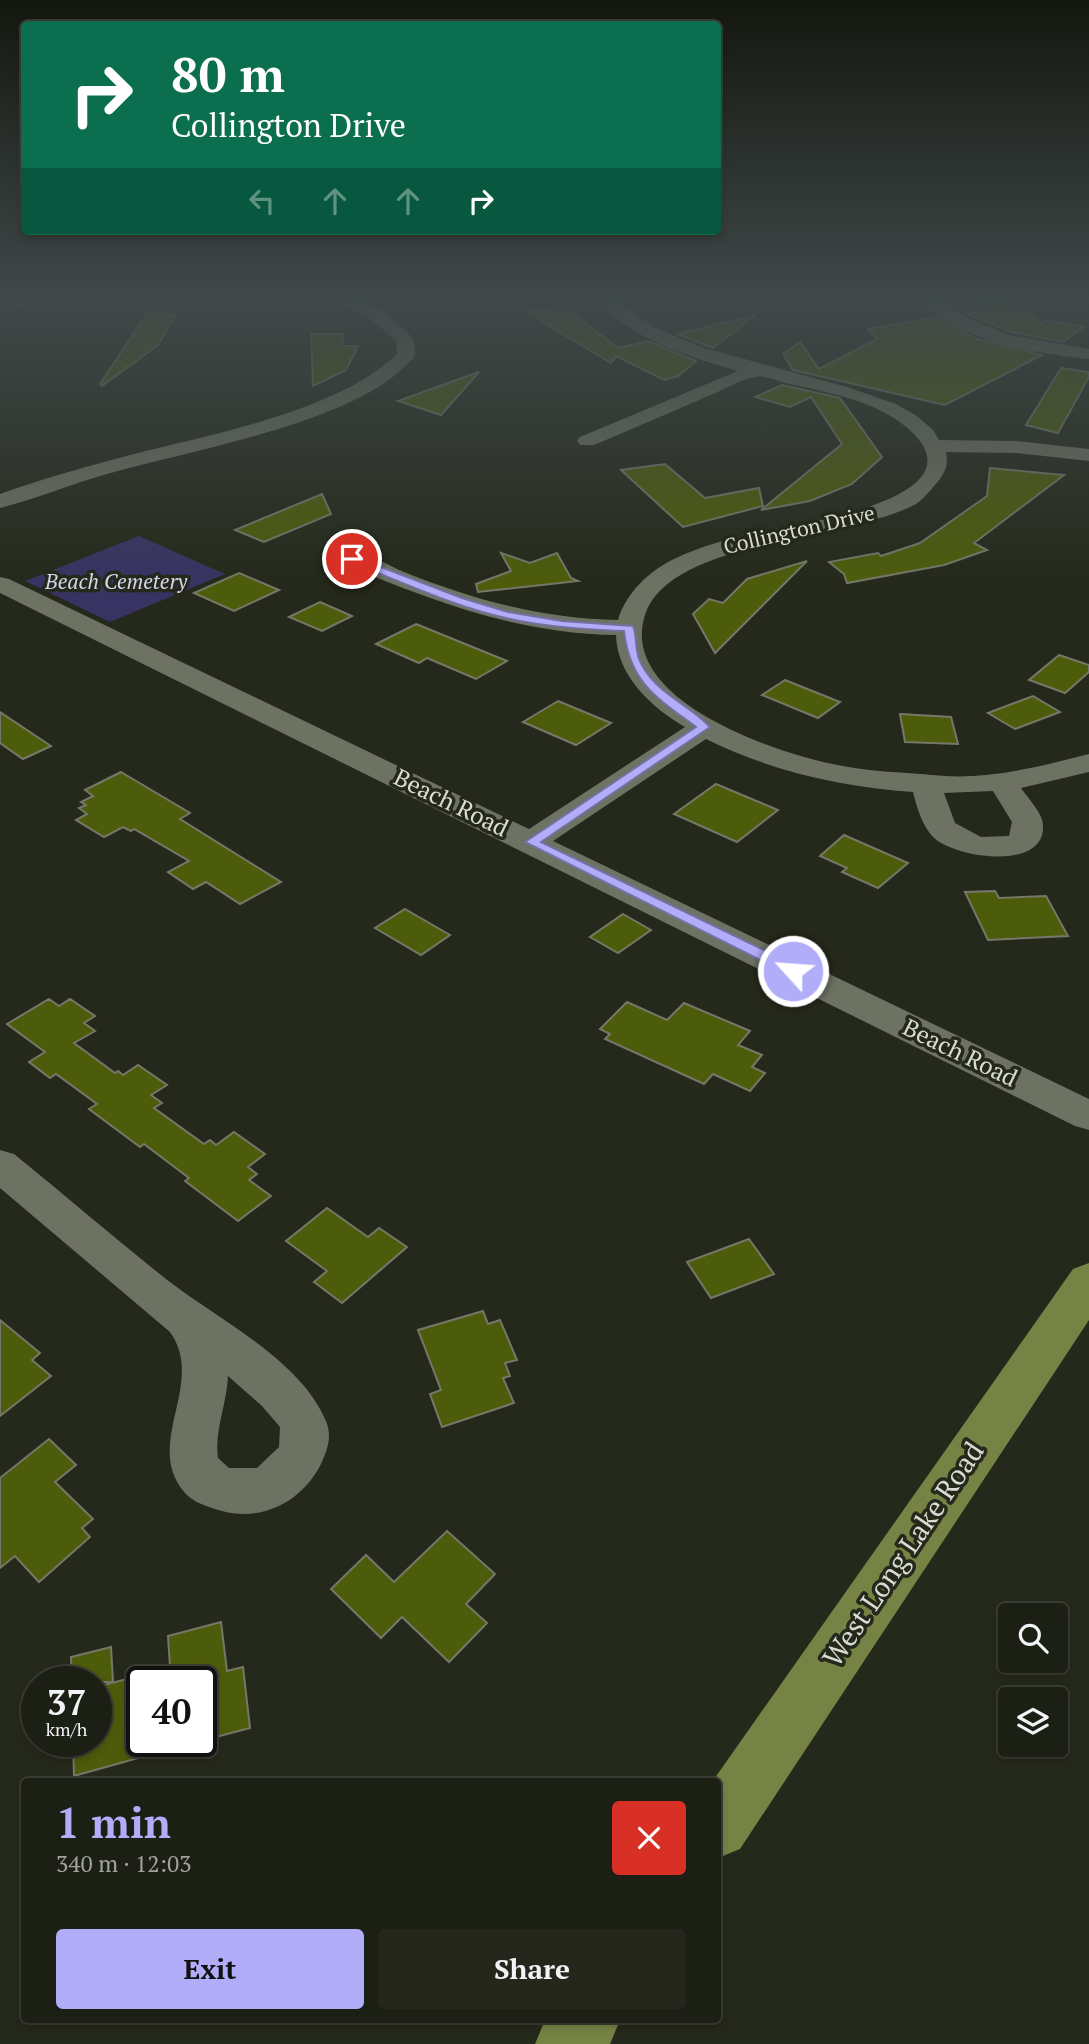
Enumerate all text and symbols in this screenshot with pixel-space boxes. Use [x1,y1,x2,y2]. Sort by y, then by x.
text: 80 m [171,41,285,106]
icon: right [56,49,147,140]
text: Collington Drive [171,104,406,146]
icon: left [243,182,281,220]
icon: ahead [316,182,354,220]
icon: ahead [389,182,427,220]
icon: right [462,182,500,220]
street label: Collington Drive [721,498,877,560]
pin [322,529,382,589]
icon: arrive [333,540,371,578]
park label: Beach Cemetery [44,567,187,595]
street label: Beach Road [389,761,514,844]
position arrow [756,934,830,1008]
street label: Beach Road [898,1011,1023,1094]
street label: West Long Lake Road [814,1434,992,1673]
map controls [998,1603,1068,1757]
button: search [998,1603,1068,1673]
speed limit sign: 40 [126,1666,217,1757]
text: 37 [47,1679,86,1725]
button: layers [998,1687,1068,1757]
text: km/h [46,1717,87,1741]
text: 1 min [56,1794,171,1850]
button: close [612,1801,686,1875]
text: 340 m · 12:03 [56,1848,191,1879]
button: Exit [56,1929,364,2009]
button: Share [378,1929,686,2009]

